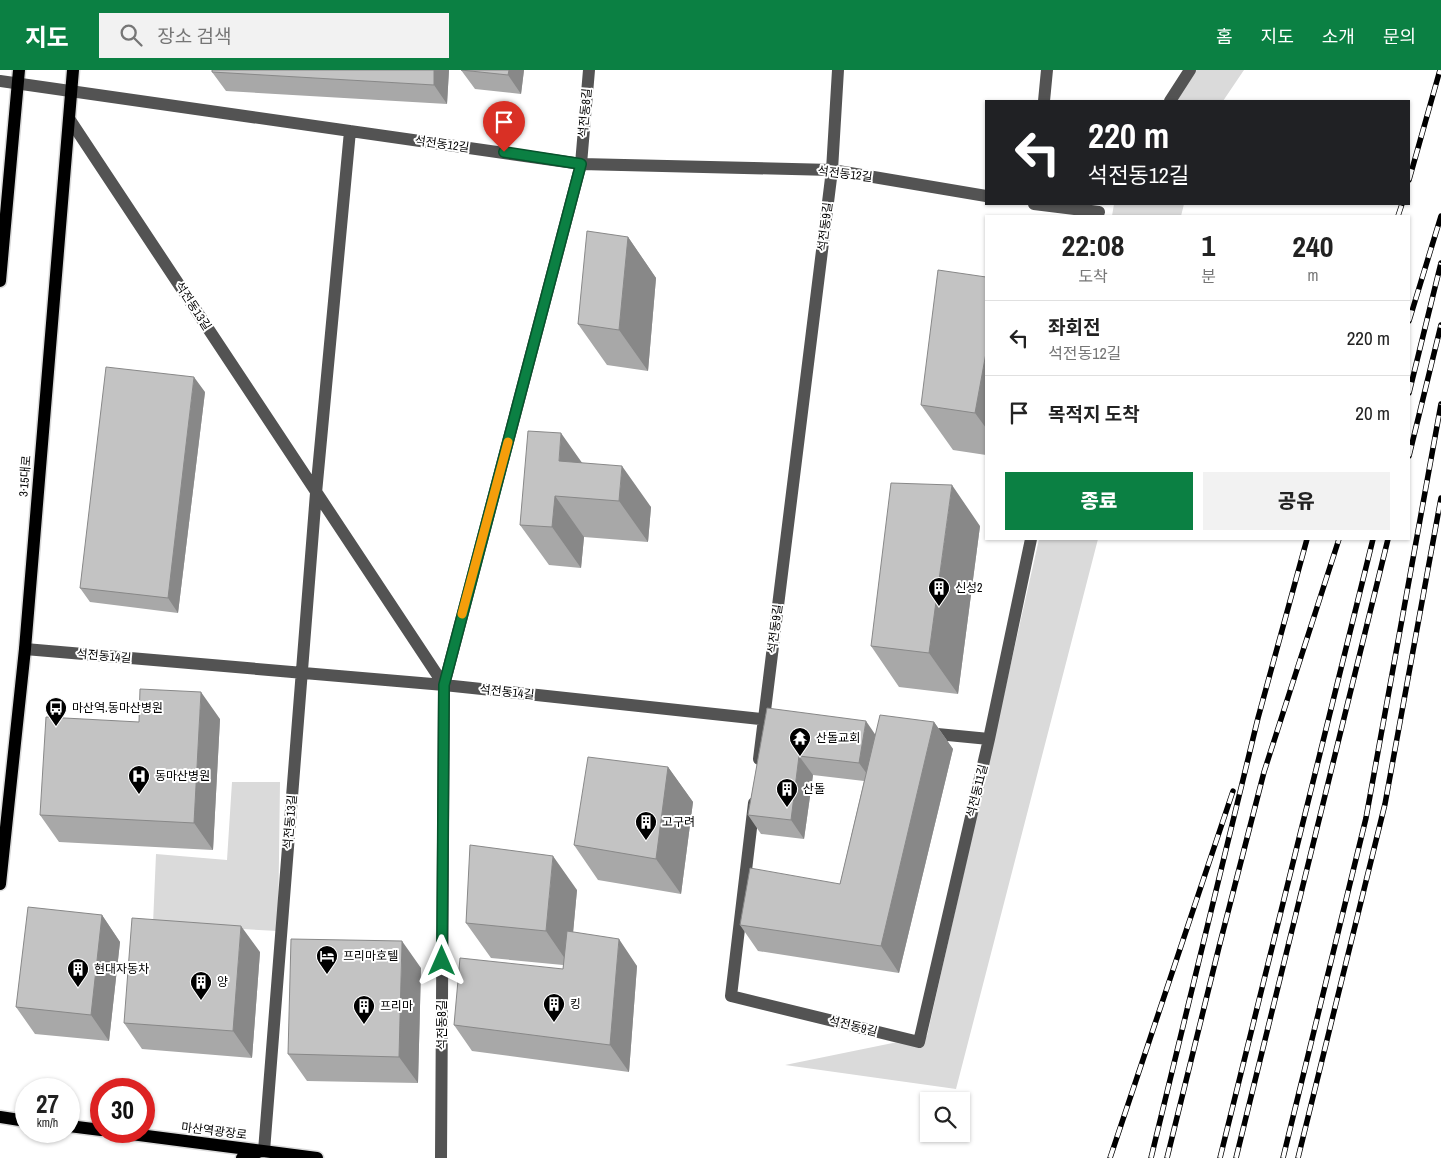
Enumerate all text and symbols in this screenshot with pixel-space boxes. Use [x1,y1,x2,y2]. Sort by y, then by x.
search box [99,13,449,58]
text: 지도 [25,21,69,53]
icon: search [117,21,145,49]
text: 장소 검색 [157,23,231,49]
text: 홈 [1216,24,1233,49]
text: 지도 [1261,24,1294,49]
text: 소개 [1322,24,1355,49]
text: 문의 [1383,24,1416,49]
street label: 석전동8길 [575,88,595,138]
pin [483,101,525,152]
icon: arrive [490,108,518,136]
text: 220 m [1088,112,1169,159]
icon: left [1005,120,1070,185]
street label: 석전동12길 [414,132,470,156]
text: 석전동12길 [1088,160,1189,190]
street label: 석전동12길 [817,163,873,185]
street label: 석전동9길 [814,201,836,253]
text: 22:08 [1062,225,1124,265]
text: 1 [1202,225,1215,265]
text: 240 [1292,226,1333,266]
text: m [1307,264,1318,286]
text: 도착 [1078,265,1108,287]
text: 분 [1201,265,1216,287]
street label: 석전동13길 [171,279,215,333]
text: 좌회전 [1048,314,1100,340]
icon: left [1005,324,1033,352]
text: 220 m [1347,325,1390,351]
text: 석전동12길 [1048,342,1121,364]
icon: arrive [1005,399,1033,427]
text: 20 m [1355,400,1390,426]
text: 목적지 도착 [1048,401,1140,427]
street label: 3·15대로 [15,455,35,497]
button: 종료 [1005,472,1193,530]
button: 공유 [1203,472,1390,530]
building icon: 신성2 [927,576,951,607]
place label: 신성2 [955,580,983,596]
street label: 석전동9길 [764,603,786,655]
street label: 석전동14길 [76,646,132,666]
street label: 석전동14길 [479,681,535,703]
bus stop icon: 마산역.동마산병원 [44,696,68,727]
place label: 마산역.동마산병원 [72,700,163,716]
temple icon: 산돌교회 [788,726,812,757]
place label: 산돌교회 [816,730,860,746]
street label: 석전동11길 [963,763,991,819]
hospital icon: 동마산병원 [127,764,151,795]
place label: 동마산병원 [155,768,210,784]
building icon: 산돌 [775,777,799,808]
place label: 산돌 [803,781,825,797]
street label: 석전동13길 [280,794,300,850]
building icon: 고구려 [634,810,658,841]
place label: 고구려 [662,814,695,830]
position arrow [415,934,467,986]
hotel icon: 프리마호텔 [315,944,339,975]
place label: 프리마호텔 [343,948,398,964]
building icon: 현대자동차 [66,957,90,988]
place label: 현대자동차 [94,961,149,977]
building icon: 양 [189,970,213,1001]
place label: 양 [217,974,228,990]
building icon: 킹 [542,992,566,1023]
building icon: 프리마 [352,994,376,1025]
place label: 킹 [570,996,581,1012]
place label: 프리마 [380,998,413,1014]
street label: 석전동8길 [434,1000,450,1050]
street label: 석전동9길 [827,1012,879,1040]
speed limit sign: 30 [90,1078,155,1143]
text: 27 [36,1087,59,1121]
map controls [920,1092,970,1142]
button: search [920,1092,970,1142]
text: km/h [37,1115,58,1131]
street label: 마산역광장로 [180,1119,248,1143]

